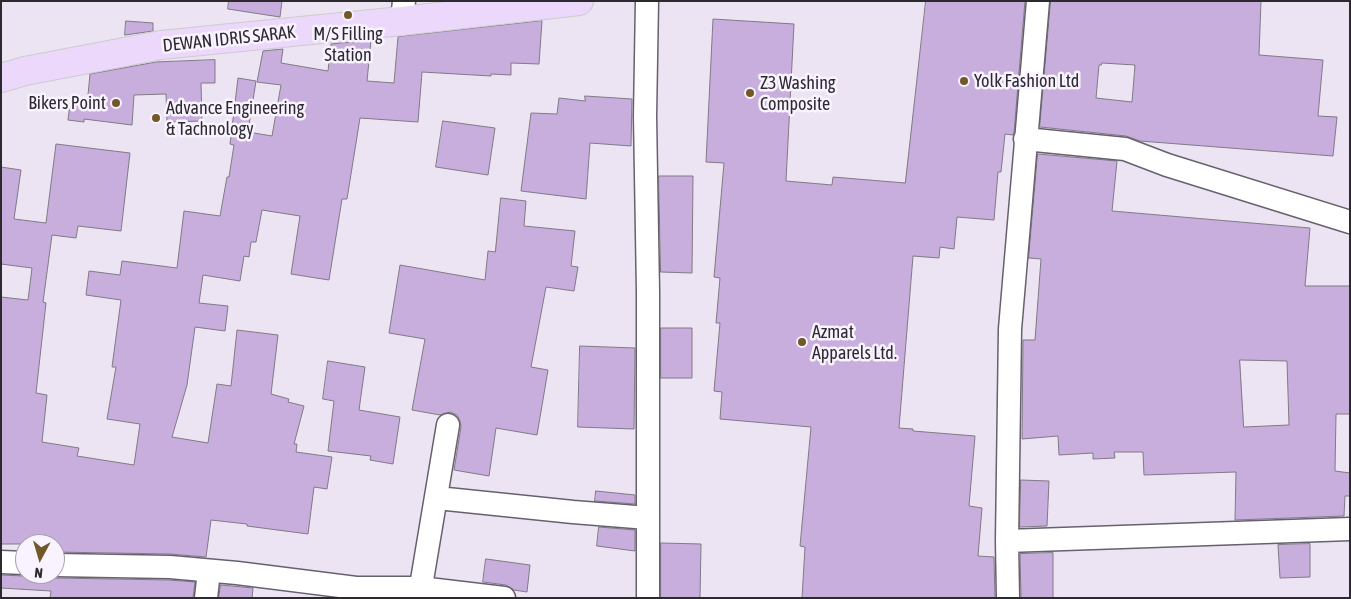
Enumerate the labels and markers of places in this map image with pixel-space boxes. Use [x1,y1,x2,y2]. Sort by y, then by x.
marker: M/S Filling Station [342,9,354,21]
place label: M/S Filling Station [313,23,383,66]
place label: Yolk Fashion Ltd [974,70,1079,92]
place label: Z3 Washing Composite [760,72,836,115]
marker: Yolk Fashion Ltd [958,75,970,87]
marker: Z3 Washing Composite [744,87,756,99]
place label: Bikers Point [28,92,106,114]
marker: Bikers Point [110,97,122,109]
place label: Advance Engineering & Tachnology [166,97,304,140]
marker: Advance Engineering & Tachnology [150,112,162,124]
place label: Azmat Apparels Ltd. [812,321,897,364]
marker: Azmat Apparels Ltd. [796,336,808,348]

